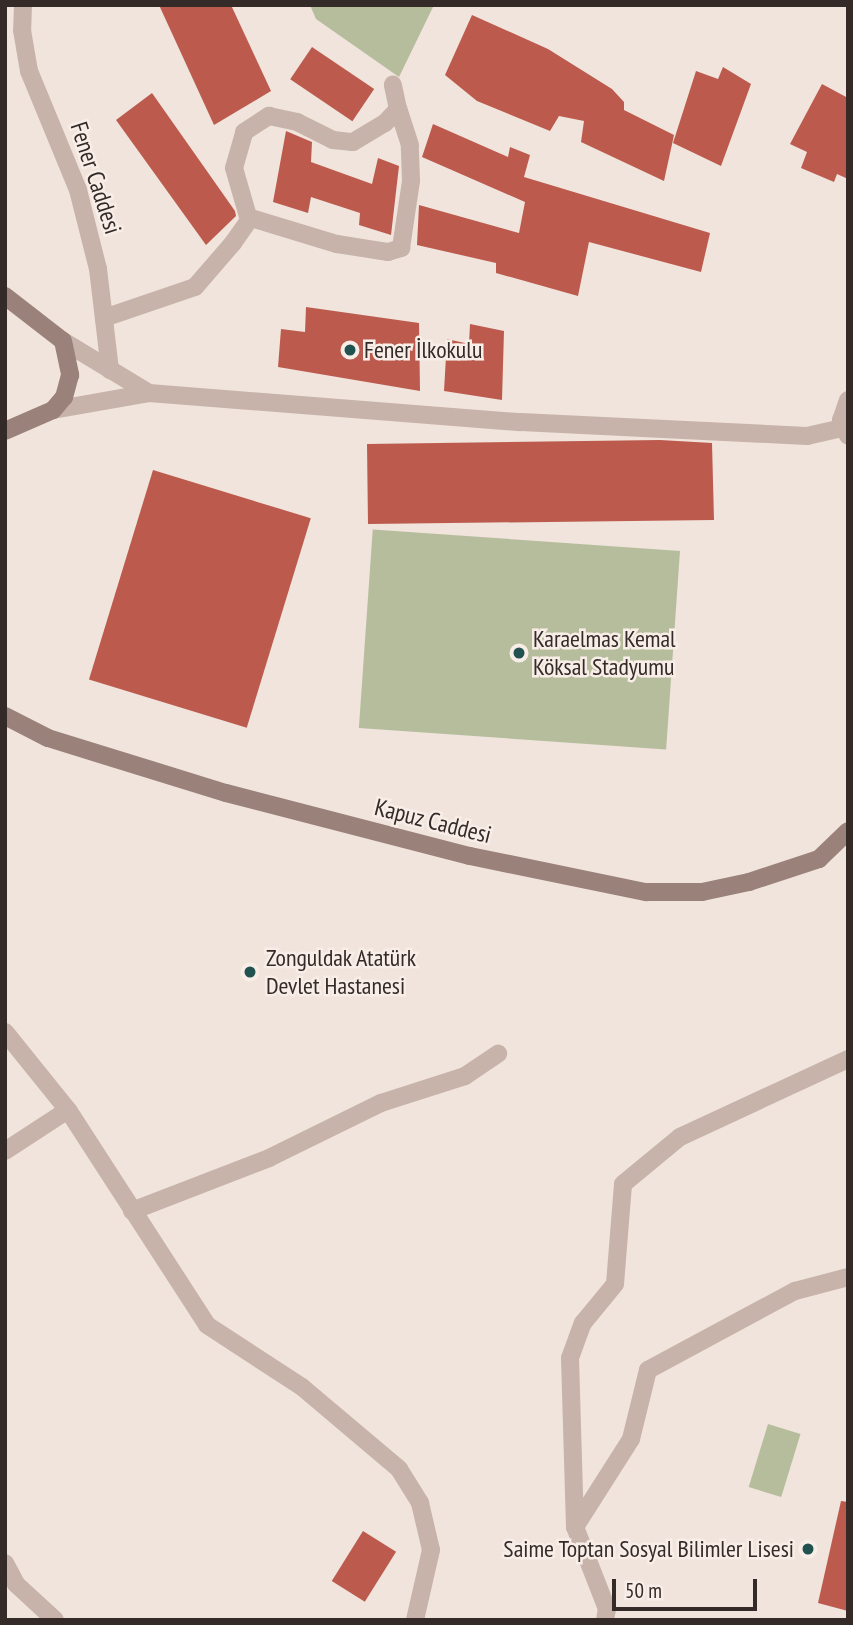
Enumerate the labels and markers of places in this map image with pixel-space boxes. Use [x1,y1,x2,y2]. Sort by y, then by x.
place label: Fener İlkokulu [364,336,482,364]
marker: Fener İlkokulu [342,342,358,358]
place label: Karaelmas Kemal Köksal Stadyumu [533,625,676,681]
marker: Karaelmas Kemal Köksal Stadyumu [511,645,527,661]
place label: Zonguldak Atatürk Devlet Hastanesi [266,944,417,1000]
marker: Zonguldak Atatürk Devlet Hastanesi [240,962,260,982]
place label: Saime Toptan Sosyal Bilimler Lisesi [503,1535,794,1563]
marker: Saime Toptan Sosyal Bilimler Lisesi [800,1541,816,1557]

